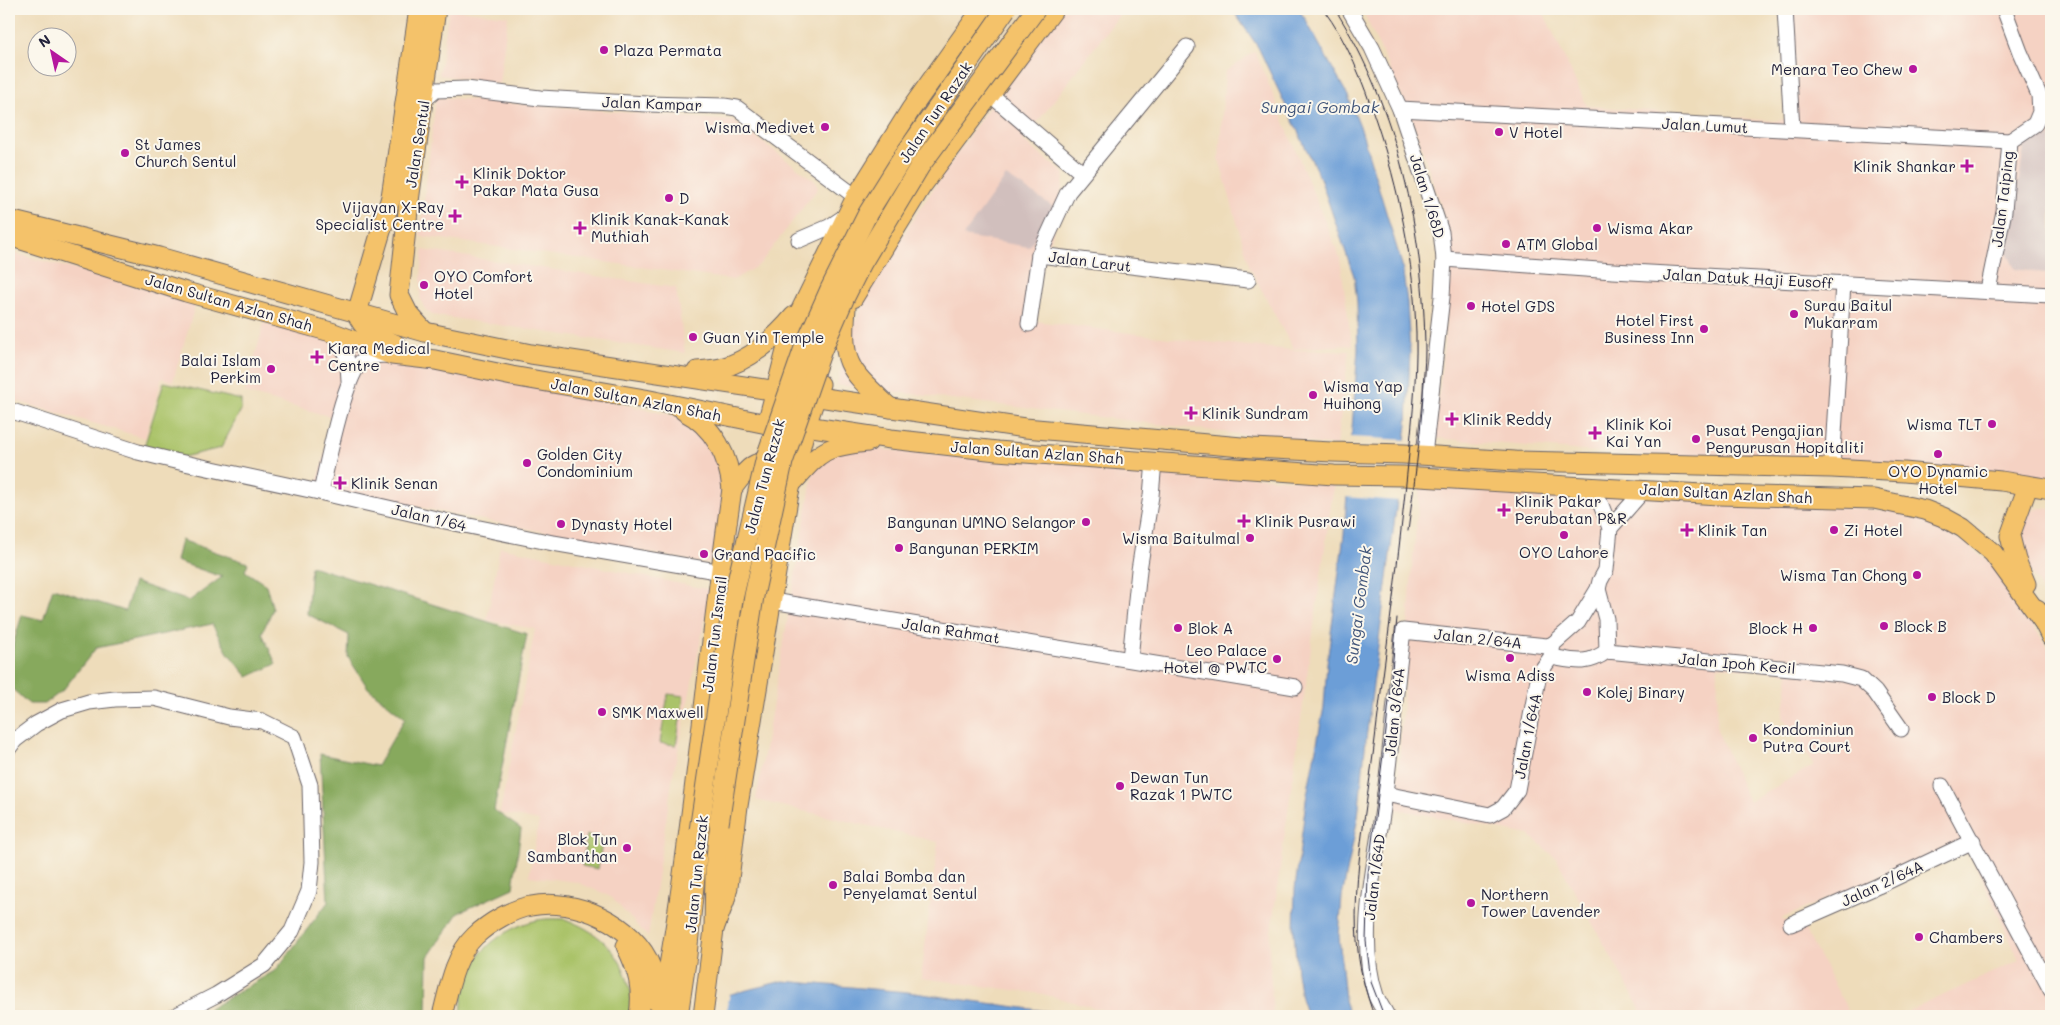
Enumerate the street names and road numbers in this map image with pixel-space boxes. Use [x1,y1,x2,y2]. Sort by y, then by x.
street label: Jalan Tun Razak [894,57,976,167]
street label: Jalan Kampar [602,91,702,115]
street label: Jalan Sentul [400,99,434,189]
street label: Jalan Lumut [1661,113,1749,137]
street label: Jalan Taiping [1986,149,2018,248]
street label: Jalan 1/68D [1406,152,1450,240]
street label: Jalan Larut [1047,246,1133,276]
street label: Jalan Datuk Haji Eusoff [1663,264,1835,292]
street label: Jalan Sultan Azlan Shah [143,269,315,335]
street label: Jalan Sultan Azlan Shah [549,373,723,425]
street label: Jalan Tun Razak [739,416,789,536]
street label: Jalan Sultan Azlan Shah [950,436,1124,468]
street label: Jalan Sultan Azlan Shah [1639,478,1813,508]
street label: Jalan 1/64 [390,499,469,535]
street label: Jalan Tun Ismail [697,575,731,693]
street label: Jalan Rahmat [900,612,1002,648]
street label: Jalan 2/64A [1433,623,1523,653]
street label: Jalan Ipoh Kecil [1678,648,1796,678]
street label: Jalan 3/64A [1379,667,1409,757]
street label: Jalan 1/64A [1509,692,1545,780]
street label: Jalan Tun Razak [680,814,712,934]
street label: Jalan 1/64D [1359,833,1389,921]
street label: Jalan 2/64A [1838,855,1926,911]

